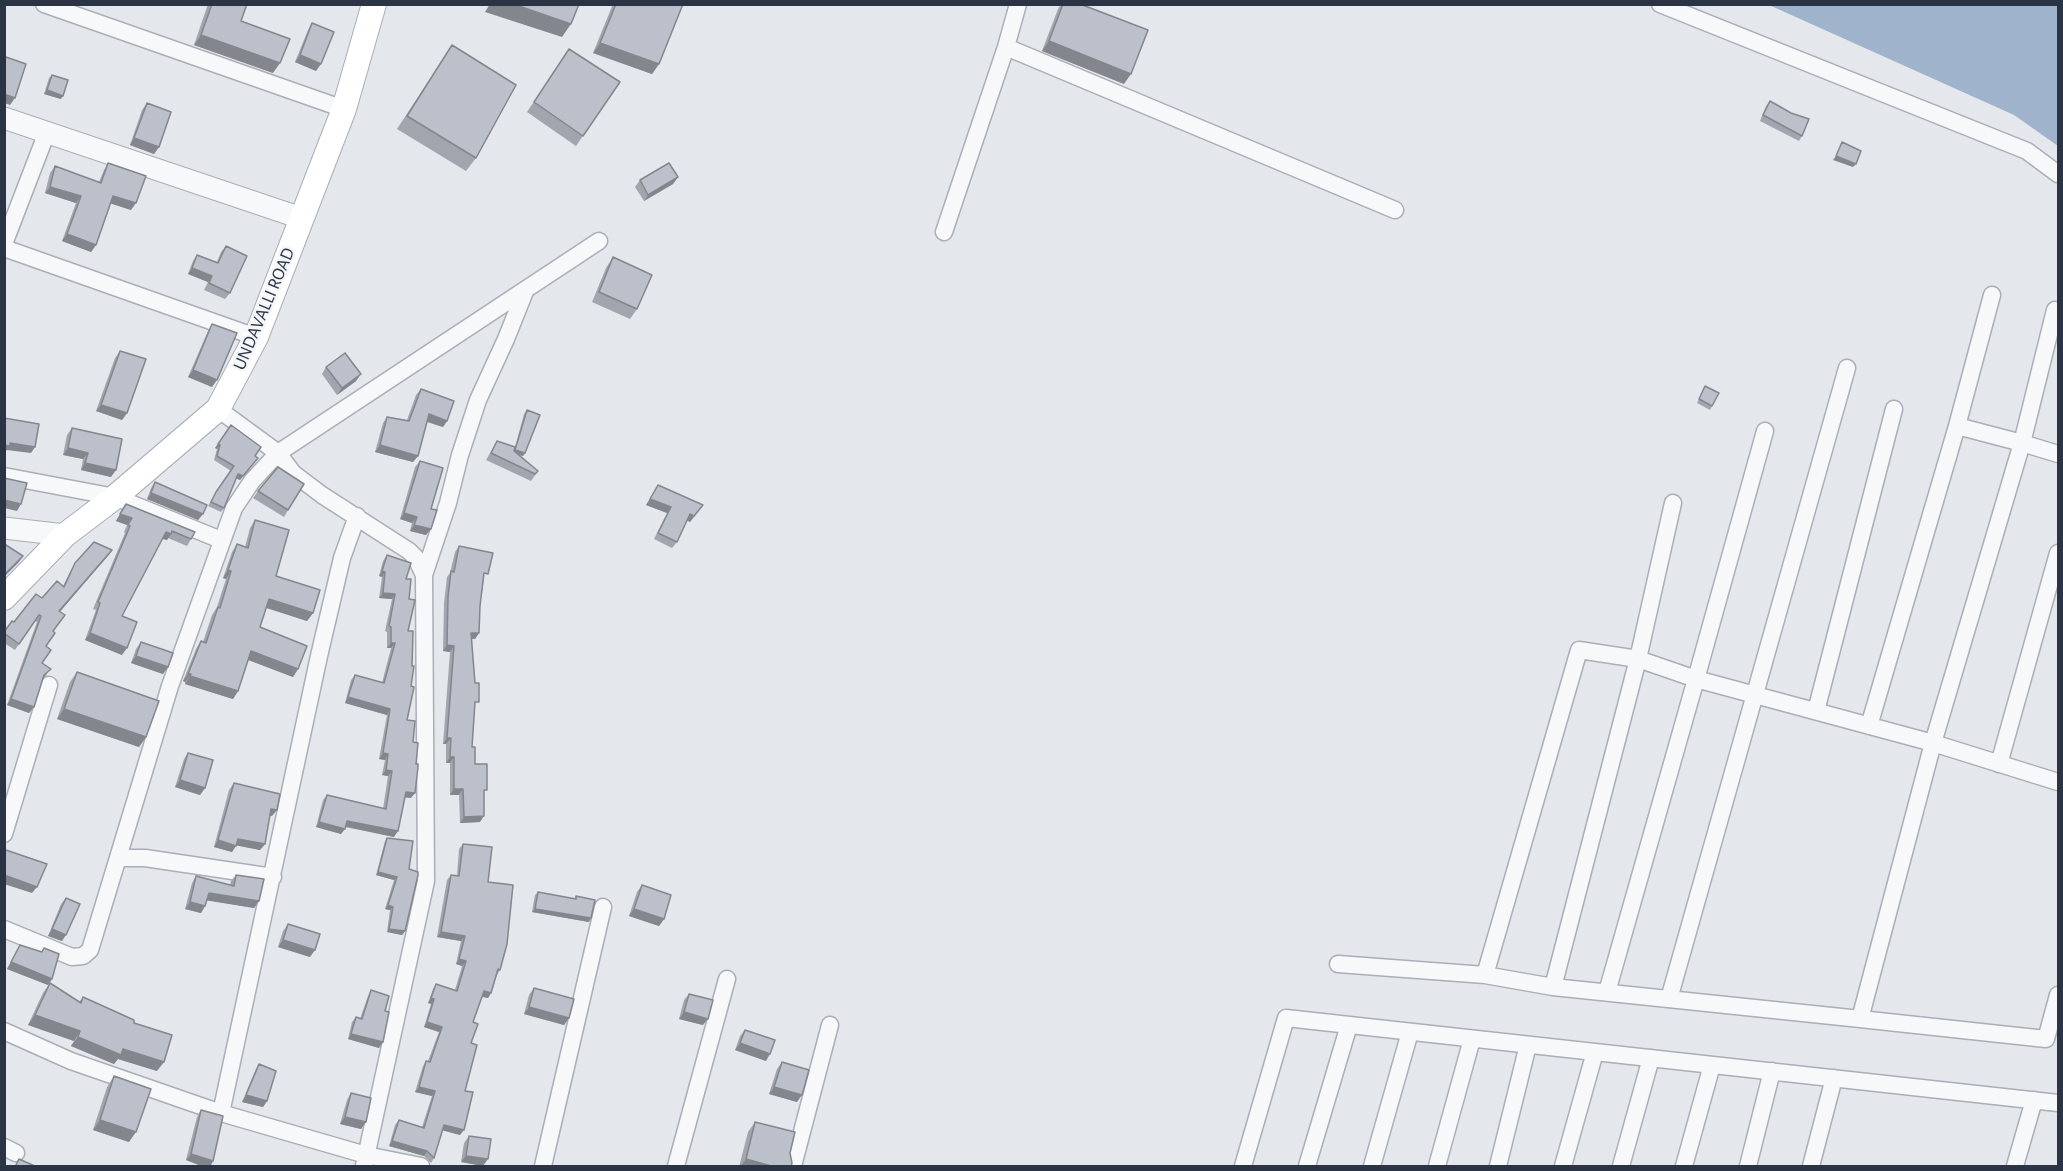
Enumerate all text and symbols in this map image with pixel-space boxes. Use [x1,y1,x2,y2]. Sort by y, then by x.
street label: UNDAVALLI ROAD [228,245,300,373]

